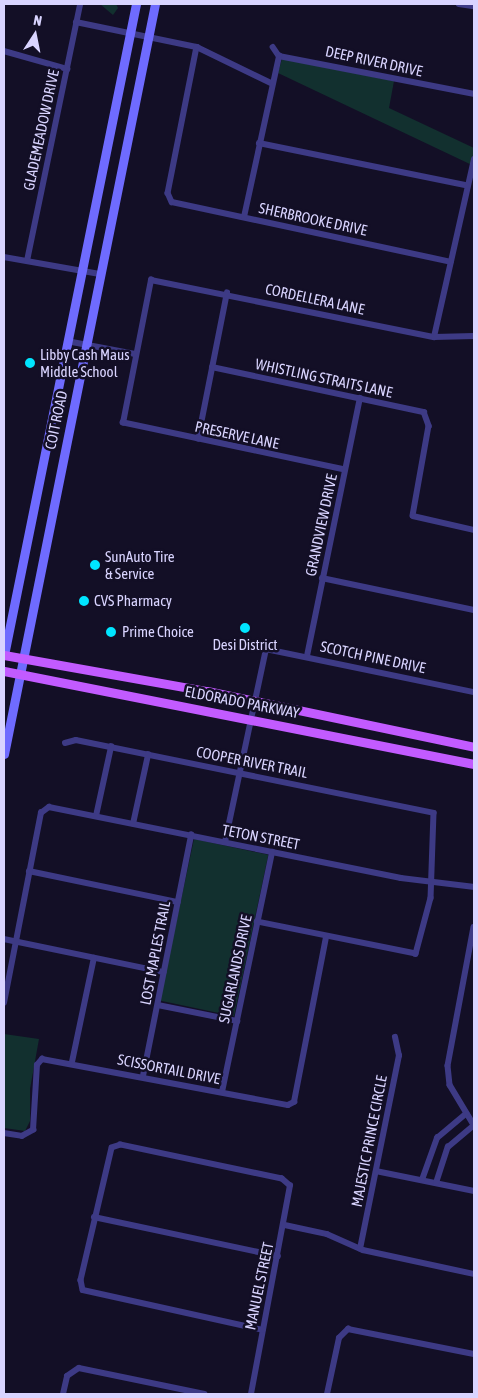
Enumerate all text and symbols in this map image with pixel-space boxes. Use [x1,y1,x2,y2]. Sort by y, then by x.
north arrow [10,10,60,60]
text: N [32,12,43,29]
street label: DEEP RIVER DRIVE [324,42,424,80]
street label: GLADEMEADOW DRIVE [19,68,63,192]
street label: SHERBROOKE DRIVE [257,199,369,239]
street label: CORDELLERA LANE [264,280,366,318]
place label: Libby Cash Maus Middle School [40,345,129,380]
street label: WHISTLING STRAITS LANE [254,355,394,401]
marker: Libby Cash Maus Middle School [24,357,36,369]
street label: COIT ROAD [41,389,71,451]
street label: PRESERVE LANE [193,417,281,453]
street label: GRANDVIEW DRIVE [301,472,341,578]
place label: SunAuto Tire & Service [105,547,175,582]
marker: SunAuto Tire & Service [89,559,101,571]
place label: CVS Pharmacy [94,592,172,610]
marker: CVS Pharmacy [78,595,90,607]
marker: Desi District [239,622,251,634]
place label: Prime Choice [122,623,194,641]
marker: Prime Choice [104,625,118,639]
place label: Desi District [212,636,278,654]
street label: SCOTCH PINE DRIVE [319,637,427,677]
street label: ELDORADO PARKWAY [183,682,301,722]
street label: COOPER RIVER TRAIL [195,742,309,782]
street label: TETON STREET [221,821,301,853]
street label: LOST MAPLES TRAIL [136,899,174,1007]
street label: SUGARLANDS DRIVE [215,913,255,1025]
street label: SCISSORTAIL DRIVE [116,1050,222,1088]
street label: MAJESTIC PRINCE CIRCLE [347,1074,391,1208]
street label: MANUEL STREET [241,1241,277,1331]

